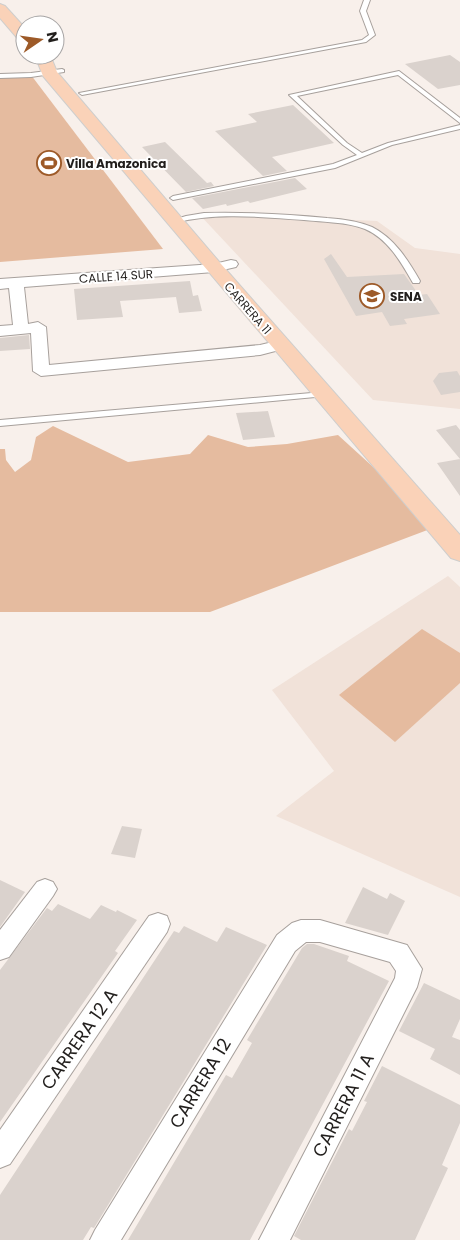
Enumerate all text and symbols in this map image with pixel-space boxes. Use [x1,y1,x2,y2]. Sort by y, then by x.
north arrow [15,15,65,65]
text: N [42,30,64,44]
sports icon: Villa Amazonica [36,150,62,176]
place label: Villa Amazonica [66,155,166,172]
street label: CALLE 14 SUR [78,265,154,287]
street label: CARRERA 11 [220,278,276,338]
school or university icon: SENA [359,283,385,309]
place label: SENA [390,288,422,305]
street label: CARRERA 12 A [35,983,123,1095]
street label: CARRERA 12 [163,1033,237,1133]
street label: CARRERA 11 A [306,1049,380,1161]

